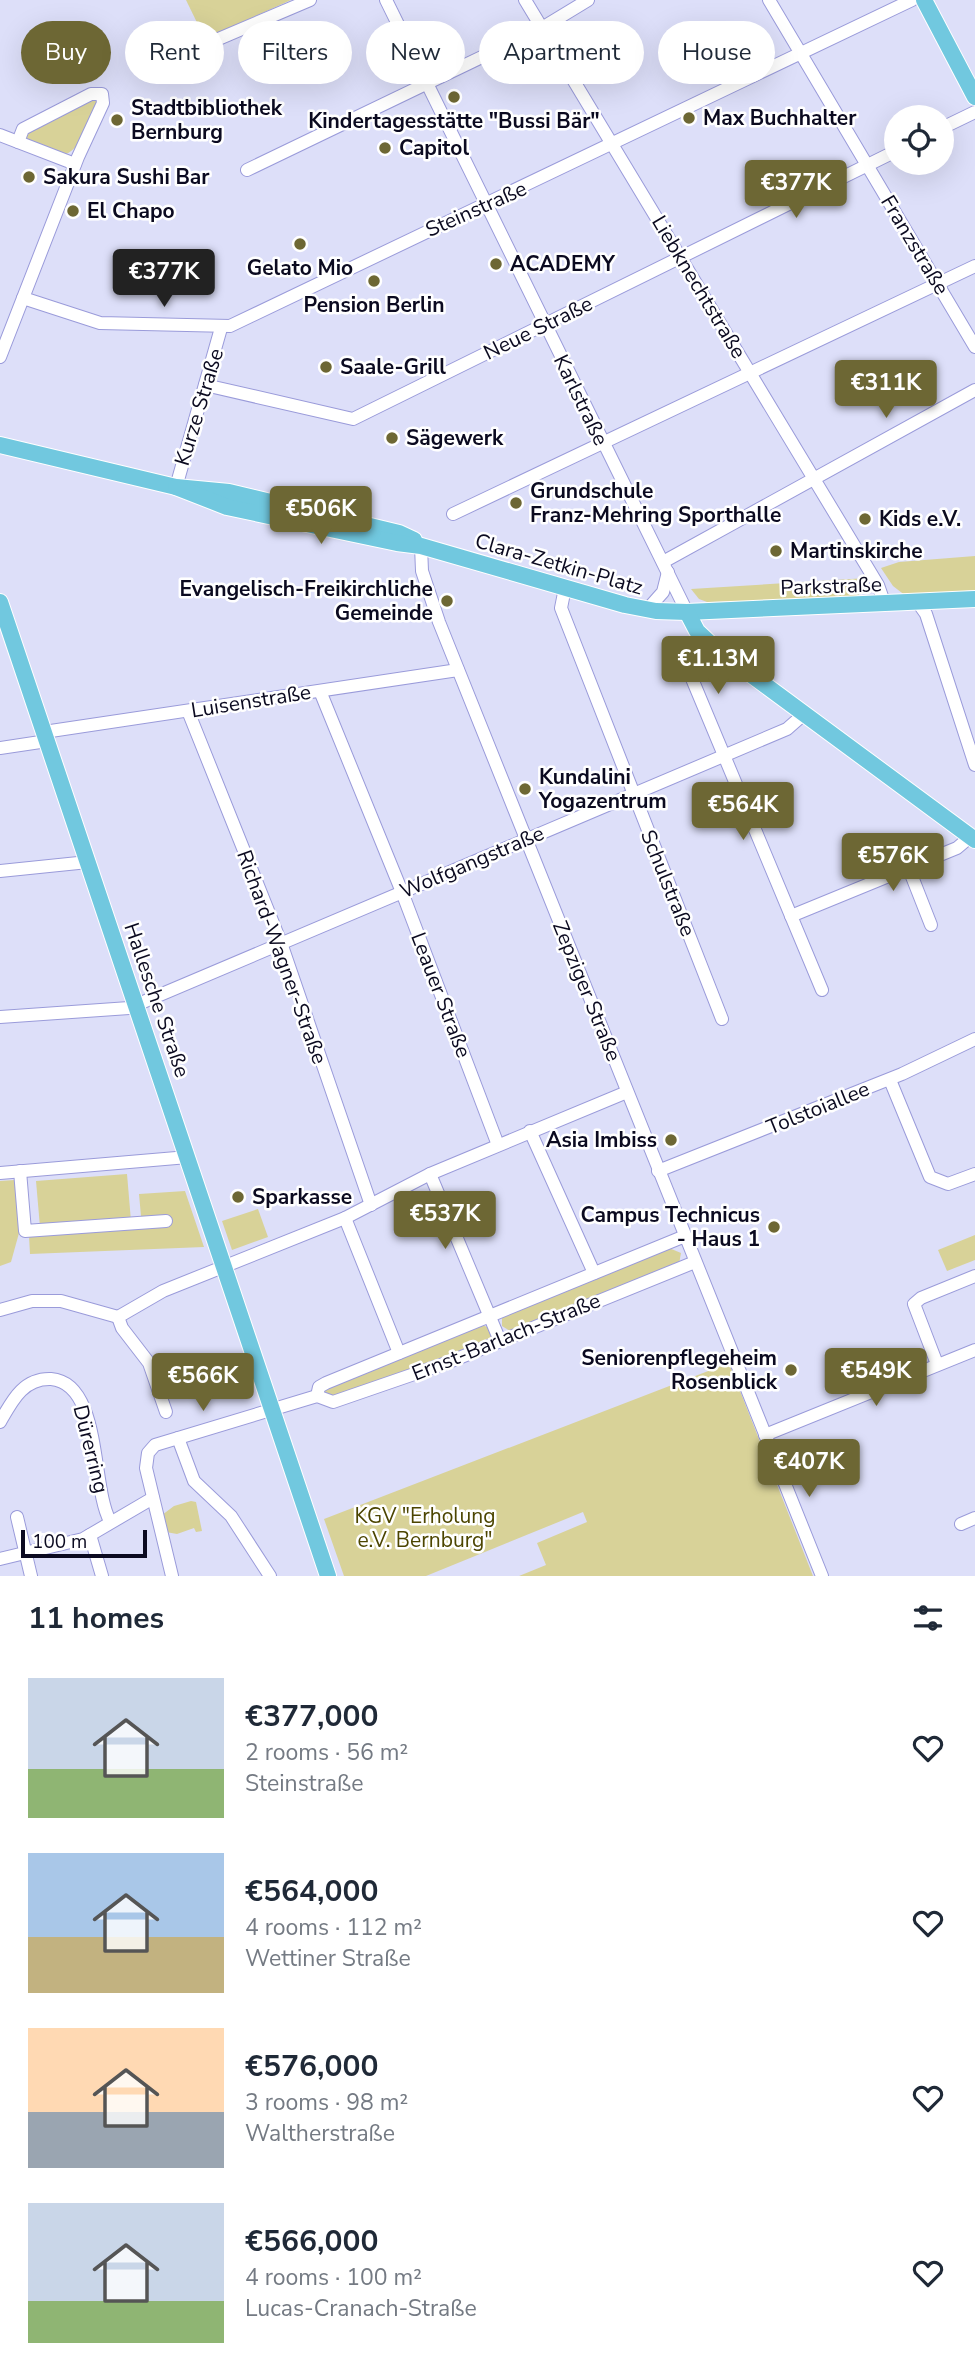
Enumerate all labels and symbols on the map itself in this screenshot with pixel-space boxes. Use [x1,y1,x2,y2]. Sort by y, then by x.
marker: Kindertagesstätte "Bussi Bär" [446,89,462,105]
place label: Stadtbibliothek Bernburg [131,94,283,146]
place label: Max Buchhalter [703,104,857,132]
place label: Kindertagesstätte "Bussi Bär" [308,107,600,135]
marker: Max Buchhalter [681,110,697,126]
marker: Stadtbibliothek Bernburg [109,112,125,128]
place label: Capitol [399,134,469,162]
marker: Capitol [377,140,393,156]
pin: €377K [747,160,845,220]
place label: Sakura Sushi Bar [43,163,210,191]
marker: Sakura Sushi Bar [21,169,37,185]
street label: Steinstraße [421,174,531,244]
street label: Franzstraße [874,190,956,300]
place label: El Chapo [87,197,175,225]
marker: El Chapo [65,203,81,219]
street label: Liebknechtstraße [645,210,753,364]
marker: Gelato Mio [292,236,308,252]
pin: €377K [115,250,213,309]
place label: ACADEMY [510,250,616,278]
place label: Gelato Mio [247,254,353,282]
marker: ACADEMY [488,256,504,272]
marker: Pension Berlin [366,273,382,289]
street label: Neue Straße [479,290,597,366]
place label: Pension Berlin [304,291,444,319]
street label: Kurze Straße [168,345,230,469]
street label: Karlstraße [547,350,615,450]
place label: Saale-Grill [340,353,446,381]
marker: Saale-Grill [318,359,334,375]
pin: €311K [837,360,935,420]
place label: Sägewerk [406,424,504,452]
marker: Sägewerk [384,430,400,446]
place label: Grundschule Franz-Mehring Sporthalle [530,477,781,529]
pin: €506K [272,486,370,546]
marker: Grundschule Franz-Mehring Sporthalle [508,495,524,511]
place label: Kids e.V. [879,505,961,533]
marker: Kids e.V. [857,511,873,527]
street label: Clara-Zetkin-Platz [472,527,646,601]
place label: Martinskirche [790,537,923,565]
marker: Martinskirche [768,543,784,559]
street label: Parkstraße [780,570,882,602]
place label: Evangelisch-Freikirchliche Gemeinde [179,575,433,627]
marker: Evangelisch-Freikirchliche Gemeinde [439,593,455,609]
pin: €1.13M [661,636,775,696]
street label: Luisenstraße [189,678,313,724]
place label: Kundalini Yogazentrum [538,763,667,815]
marker: Kundalini Yogazentrum [517,781,533,797]
pin: €564K [694,782,792,842]
street label: Wolfgangstraße [396,819,548,905]
street label: Schulstraße [634,826,702,940]
pin: €576K [844,834,942,893]
street label: Richard-Wagner-Straße [230,846,334,1068]
street label: Zepziger Straße [546,917,628,1065]
street label: Hallesche Straße [117,919,197,1081]
street label: Leauer Straße [404,928,478,1062]
street label: Tolstoiallee [762,1075,874,1141]
place label: Asia Imbiss [546,1126,657,1154]
marker: Asia Imbiss [663,1132,679,1148]
place label: Sparkasse [252,1183,352,1211]
marker: Sparkasse [230,1189,246,1205]
pin: €537K [396,1192,494,1251]
place label: Campus Technicus - Haus 1 [581,1201,760,1253]
marker: Campus Technicus - Haus 1 [766,1219,782,1235]
street label: Ernst-Barlach-Straße [408,1286,604,1388]
place label: Seniorenpflegeheim Rosenblick [581,1344,778,1396]
pin: €549K [827,1348,925,1408]
pin: €566K [154,1354,252,1413]
marker: Seniorenpflegeheim Rosenblick [783,1362,799,1378]
street label: Dürerring [67,1402,115,1496]
pin: €407K [760,1440,858,1499]
park label: KGV "Erholung e.V. Bernburg" [354,1502,496,1554]
scale bar [21,1527,147,1559]

